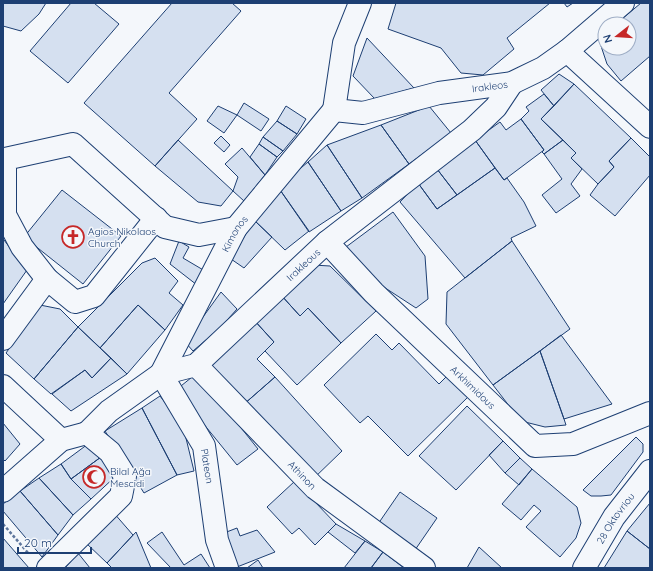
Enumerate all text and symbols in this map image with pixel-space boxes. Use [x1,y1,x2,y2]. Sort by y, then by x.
north arrow [597,16,637,56]
text: N [600,33,615,45]
street label: Irakleos [471,77,509,95]
street label: Kimonos [218,212,251,254]
church icon: Agios Nikolaos Church [60,224,86,250]
place label: Agios Nikolaos Church [88,225,156,250]
street label: Irakleous [283,245,323,284]
street label: Arkhimidous [448,363,499,412]
street label: Plateon [198,448,216,484]
street label: Athinon [285,458,319,492]
mosque icon: Bilal Ağa Mescidi [81,464,107,490]
place label: Bilal Ağa Mescidi [110,465,151,490]
street label: 28 Oktovriou [593,490,637,546]
scale bar [18,529,91,555]
text: 20 m [24,535,52,550]

